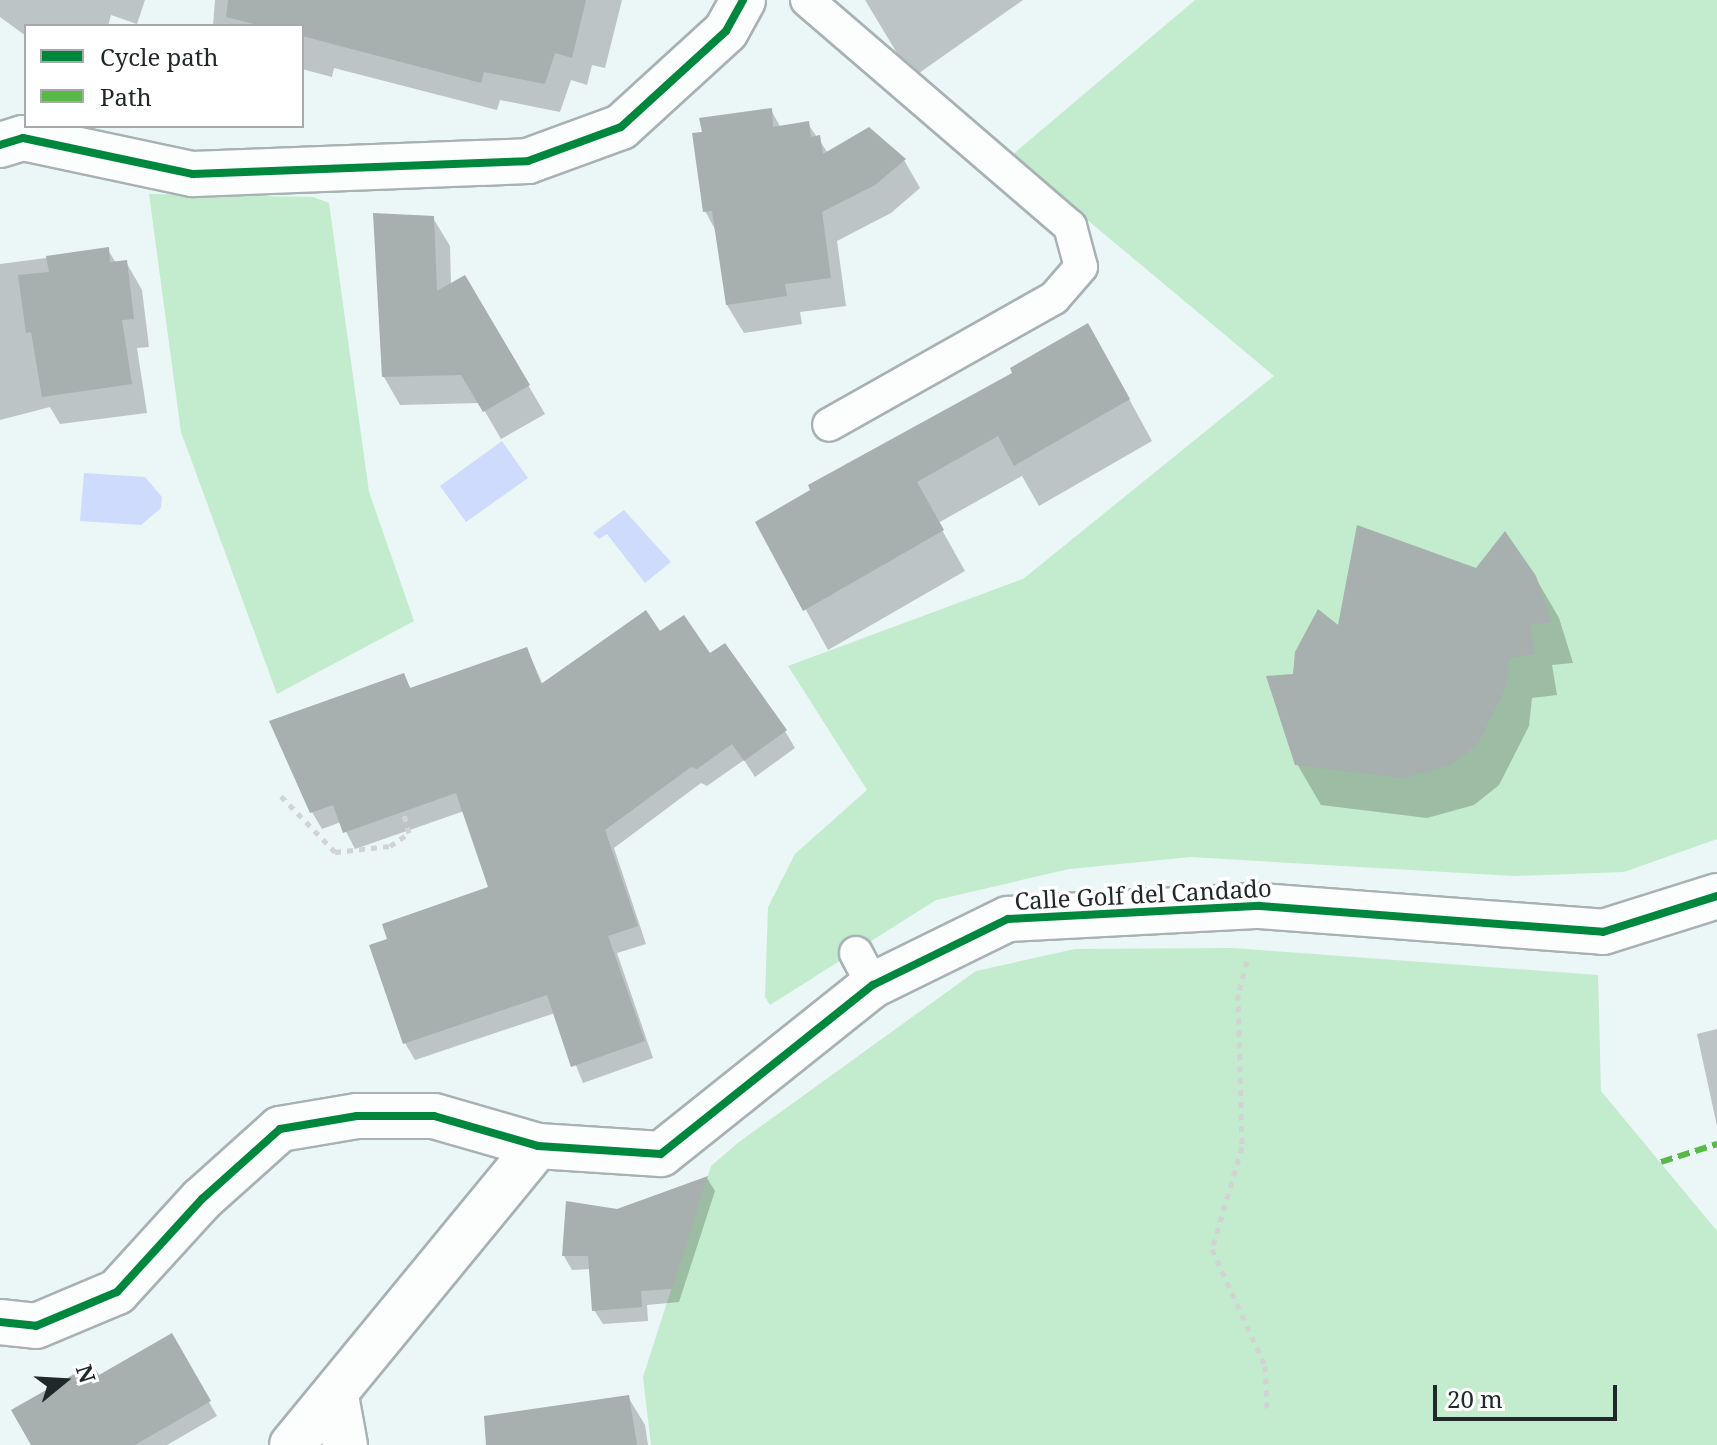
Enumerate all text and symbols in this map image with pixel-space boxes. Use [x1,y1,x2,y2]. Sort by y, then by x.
legend [24,24,304,128]
text: Cycle path [100,40,219,73]
text: Path [100,80,152,113]
street label: Calle Golf del Candado [1014,873,1272,915]
north arrow [24,1341,104,1421]
text: N [70,1361,104,1386]
scale bar [1437,1369,1621,1419]
text: 20 m [1447,1382,1503,1415]

